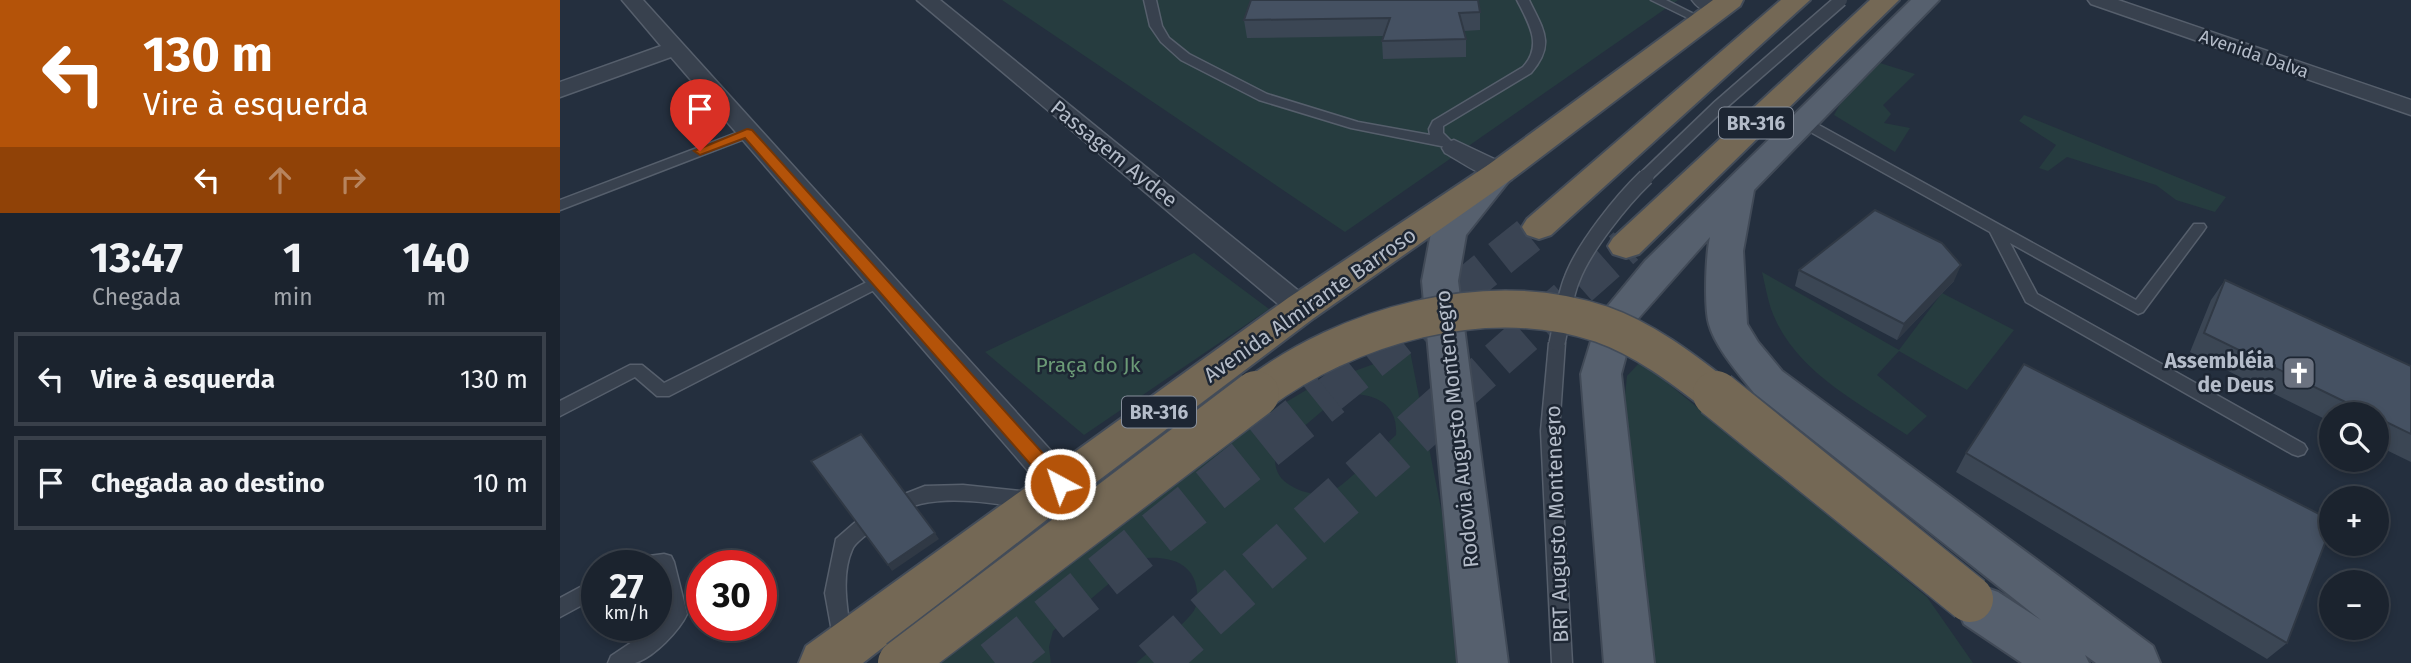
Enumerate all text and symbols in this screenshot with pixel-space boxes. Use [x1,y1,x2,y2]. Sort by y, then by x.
text: 130 m [143,25,273,84]
street label: Avenida Dalva [2196,25,2312,83]
icon: left [28,28,119,119]
pin [670,79,730,151]
text: Vire à esquerda [143,85,369,123]
icon: arrive [681,90,719,128]
street label: Passagem Aydee [1045,95,1183,213]
road number: BR-316 [1719,108,1793,139]
icon: left [188,161,226,199]
icon: ahead [261,161,299,199]
icon: right [334,161,372,199]
street label: Avenida Almirante Barroso [1199,222,1421,388]
text: 13:47 [90,233,183,283]
text: 1 [283,233,303,283]
text: 140 [402,233,470,283]
text: Chegada [92,283,181,311]
text: min [273,283,313,311]
text: m [426,283,446,311]
street label: Rodovia Augusto Montenegro [1430,289,1484,569]
place label: Assembléia de Deus [2163,348,2274,398]
park label: Praça do Jk [1036,352,1141,378]
church icon: Assembléia de Deus [2280,354,2318,392]
icon: left [32,360,70,398]
text: Vire à esquerda [91,364,275,395]
text: 130 m [460,364,528,395]
road number: BR-316 [1122,396,1196,428]
map controls [2319,402,2389,640]
button: search [2319,402,2389,472]
street label: BRT Augusto Montenegro [1540,405,1574,643]
position arrow [1023,447,1097,521]
icon: arrive [32,464,70,502]
text: Chegada ao destino [91,468,325,499]
text: 10 m [473,468,528,499]
button: + [2319,486,2389,556]
speed limit sign: 30 [686,550,777,641]
text: 27 [609,565,644,607]
button: − [2319,570,2389,640]
text: km/h [604,602,649,624]

